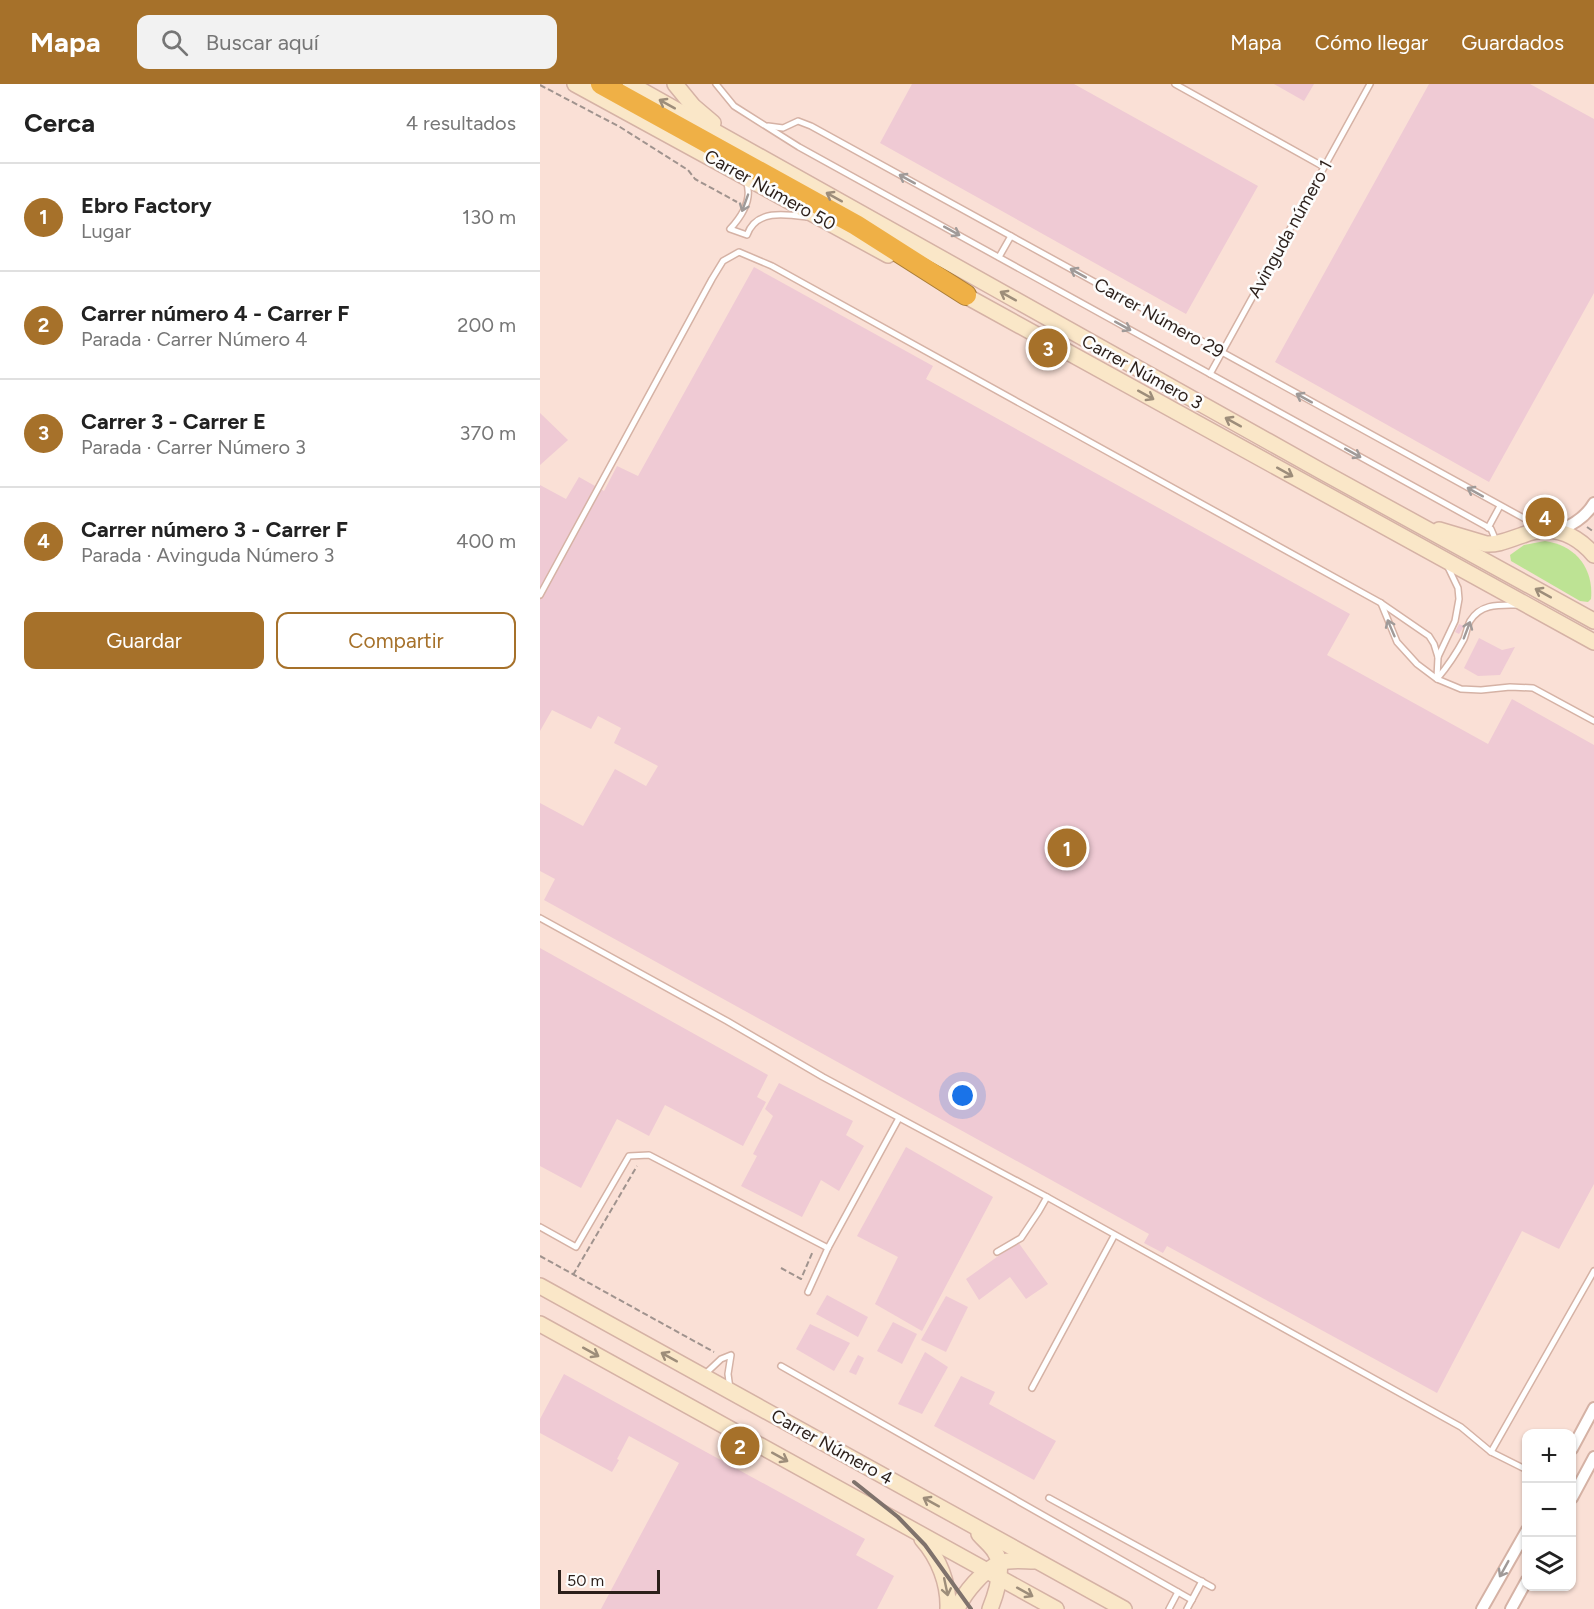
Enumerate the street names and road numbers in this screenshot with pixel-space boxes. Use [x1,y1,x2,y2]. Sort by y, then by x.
street label: Carrer Número 50 [701,145,839,235]
street label: Avinguda número 1 [1243,156,1337,302]
street label: Carrer Número 29 [1090,273,1228,363]
street label: Carrer Número 3 [1078,330,1206,414]
street label: Carrer Número 4 [767,1404,897,1490]

